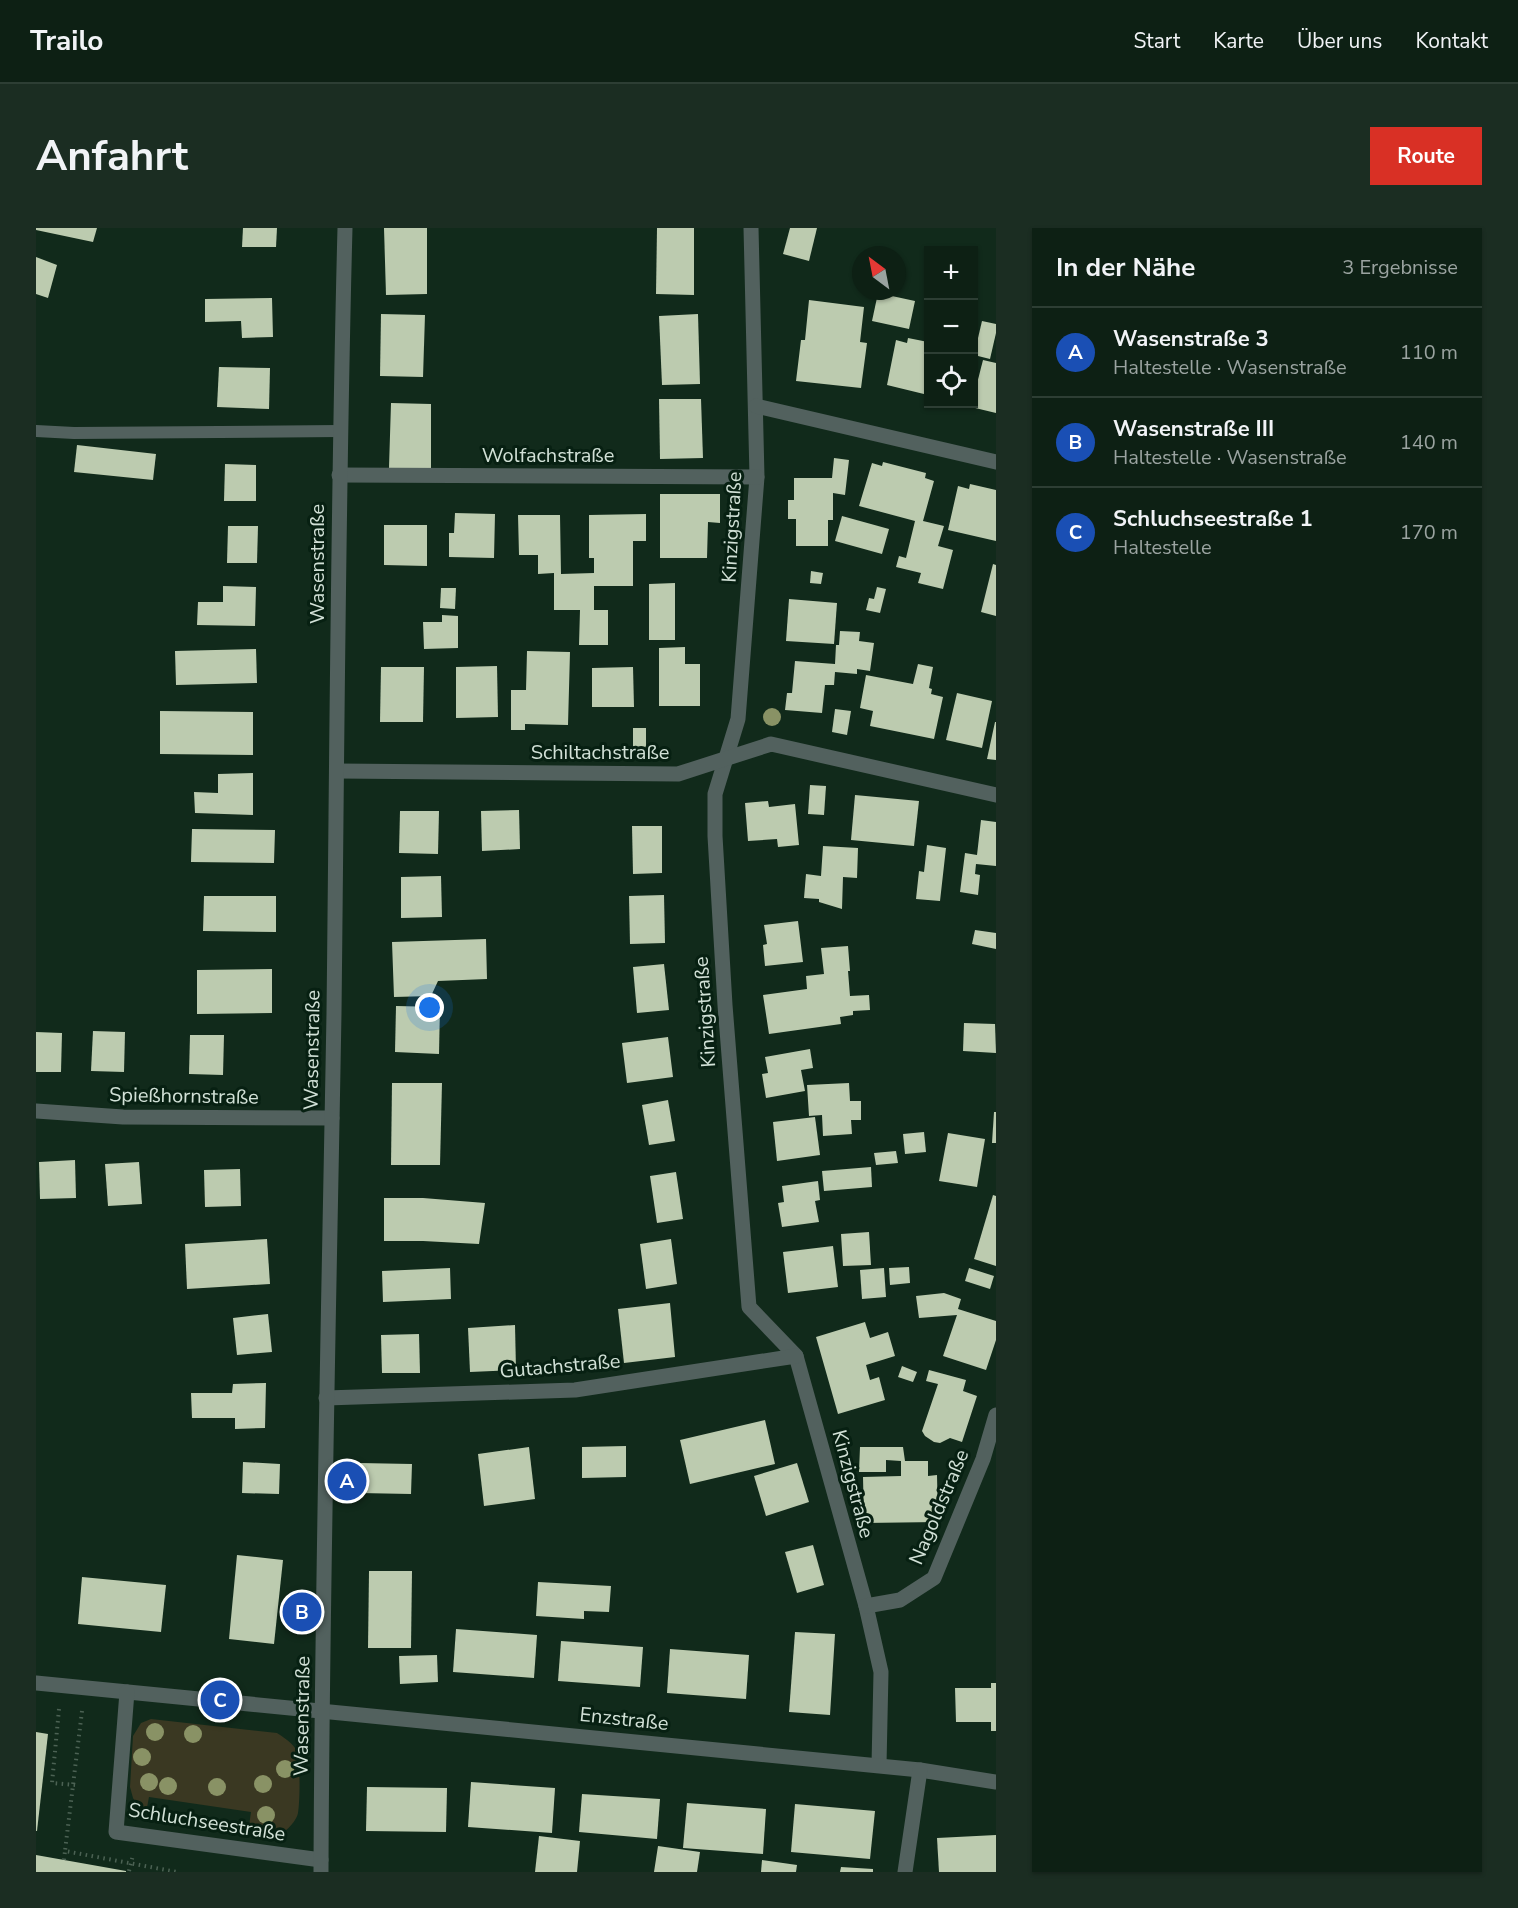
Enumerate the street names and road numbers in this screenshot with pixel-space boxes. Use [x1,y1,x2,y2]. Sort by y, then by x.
street label: Wolfachstraße [482,442,614,469]
street label: Kinzigstraße [716,471,748,583]
street label: Wasenstraße [304,504,331,624]
street label: Schiltachstraße [531,739,669,766]
street label: Kinzigstraße [688,956,722,1068]
street label: Wasenstraße [297,990,327,1110]
street label: Spießhornstraße [109,1081,259,1111]
street label: Gutachstraße [499,1347,621,1385]
street label: Kinzigstraße [826,1427,880,1541]
street label: Nagoldstraße [903,1445,975,1569]
street label: Wasenstraße [287,1656,317,1776]
street label: Enzstraße [578,1701,670,1737]
street label: Schluchseestraße [127,1796,287,1848]

